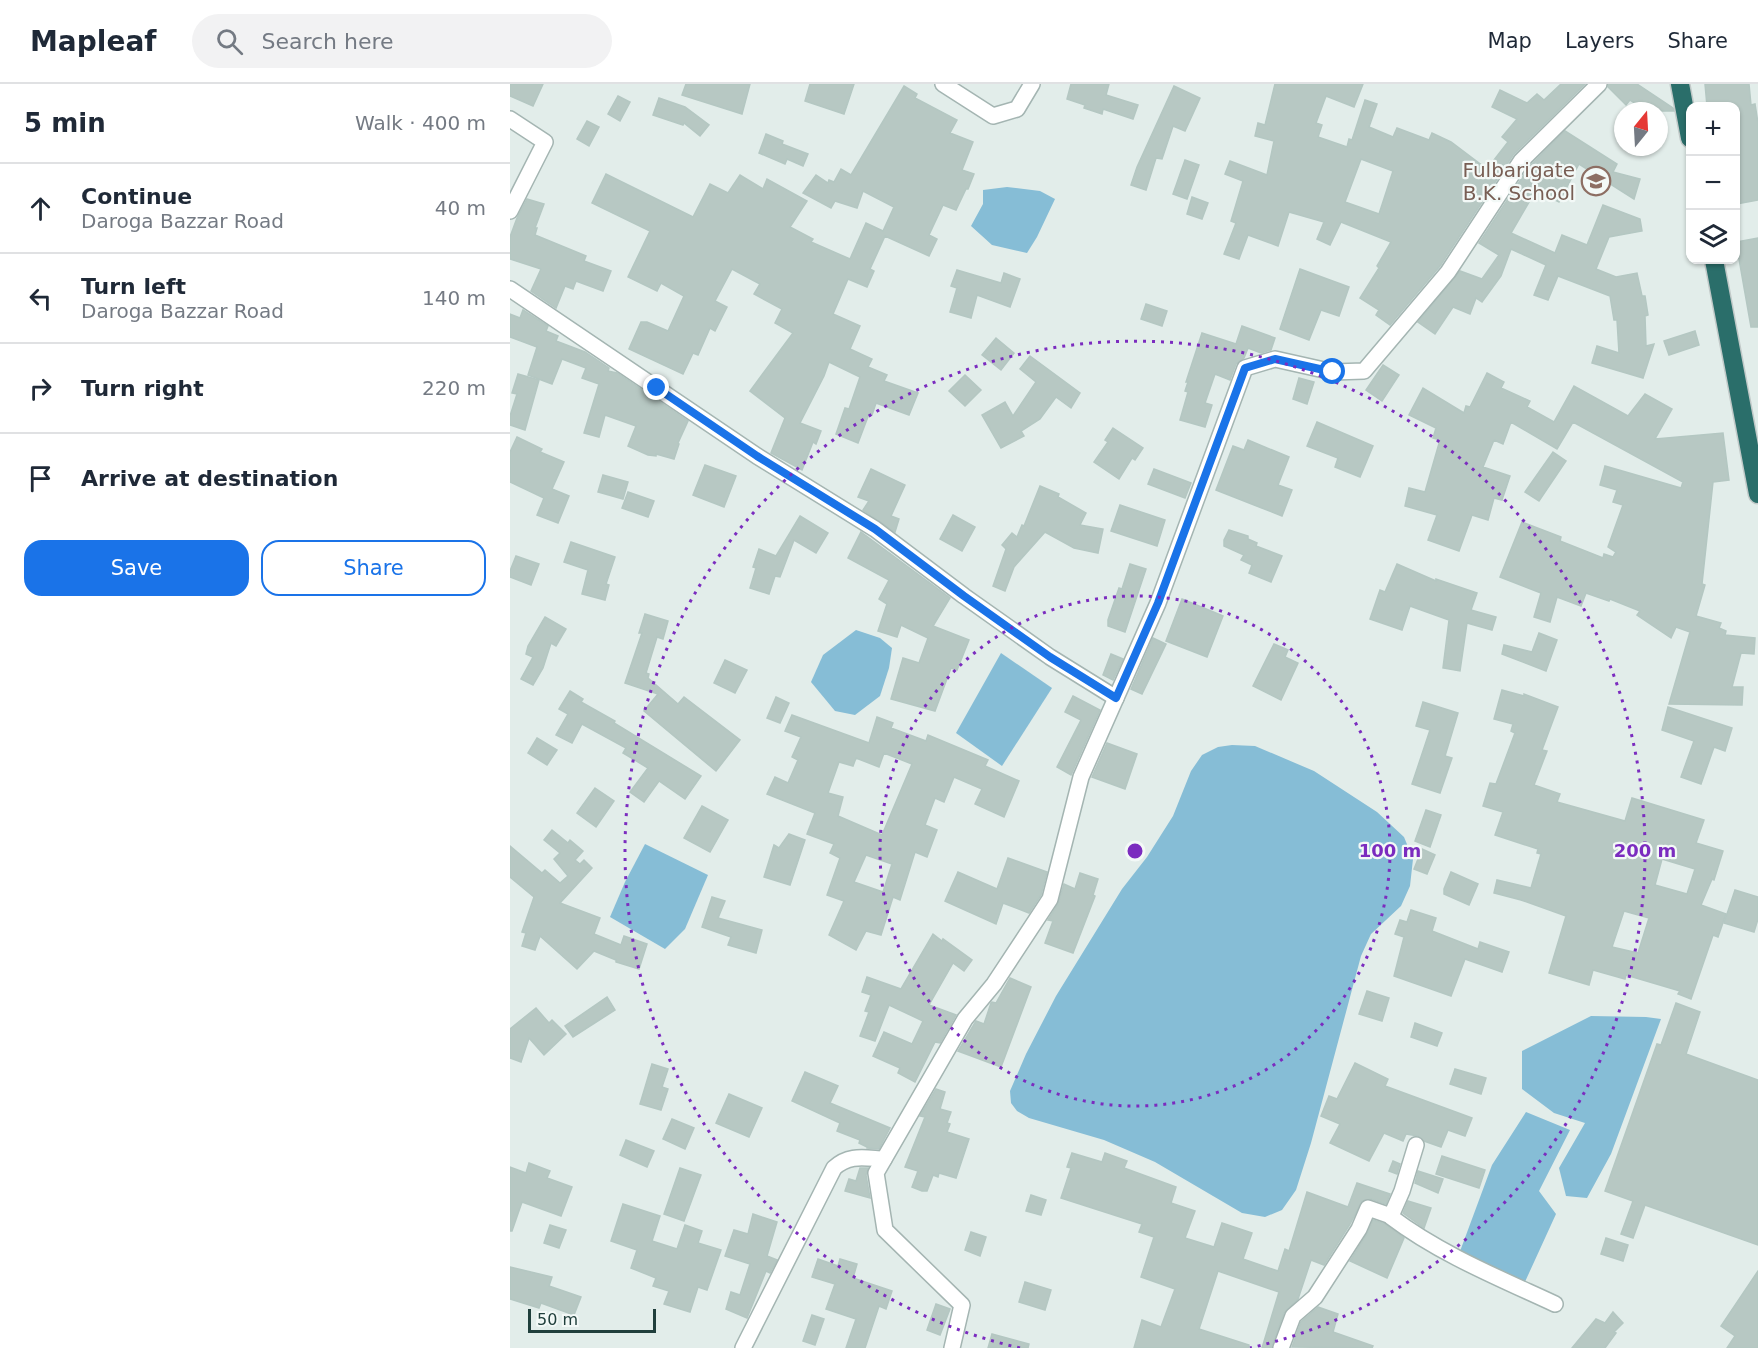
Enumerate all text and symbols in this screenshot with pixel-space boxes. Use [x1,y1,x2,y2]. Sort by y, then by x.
search box [192,14,612,68]
text: Mapleaf [30,25,156,58]
icon: search [213,25,246,58]
text: Search here [261,29,394,54]
text: Map [1488,29,1532,53]
text: Layers [1565,29,1634,53]
text: Share [1667,29,1728,53]
north arrow [1614,102,1668,156]
map controls [1686,102,1740,264]
button: + [1686,102,1740,156]
text: 5 min [24,108,106,138]
text: Walk · 400 m [355,111,486,135]
button: − [1686,156,1740,210]
place label: Fulbarigate B.K. School [1463,158,1575,205]
school or university icon: Fulbarigate B.K. School [1580,165,1612,197]
text: Continue [81,184,192,209]
icon: ahead [24,192,57,225]
text: 40 m [435,196,486,220]
text: Daroga Bazzar Road [81,209,284,233]
button: layers [1686,210,1740,264]
text: Turn left [81,274,186,299]
icon: left [24,282,57,315]
text: 140 m [422,286,486,310]
text: Daroga Bazzar Road [81,299,284,323]
route start [1319,358,1345,384]
icon: right [24,372,57,405]
route end [643,374,669,400]
text: Turn right [81,376,204,401]
text: 220 m [422,376,486,400]
icon: arrive [24,462,57,495]
text: Arrive at destination [81,466,338,491]
button: Save [24,540,249,596]
button: Share [261,540,486,596]
text: 100 m [1359,840,1421,861]
text: 200 m [1614,840,1676,861]
centre of rings [1125,841,1145,861]
scale bar [528,1306,656,1334]
text: 50 m [537,1310,578,1329]

